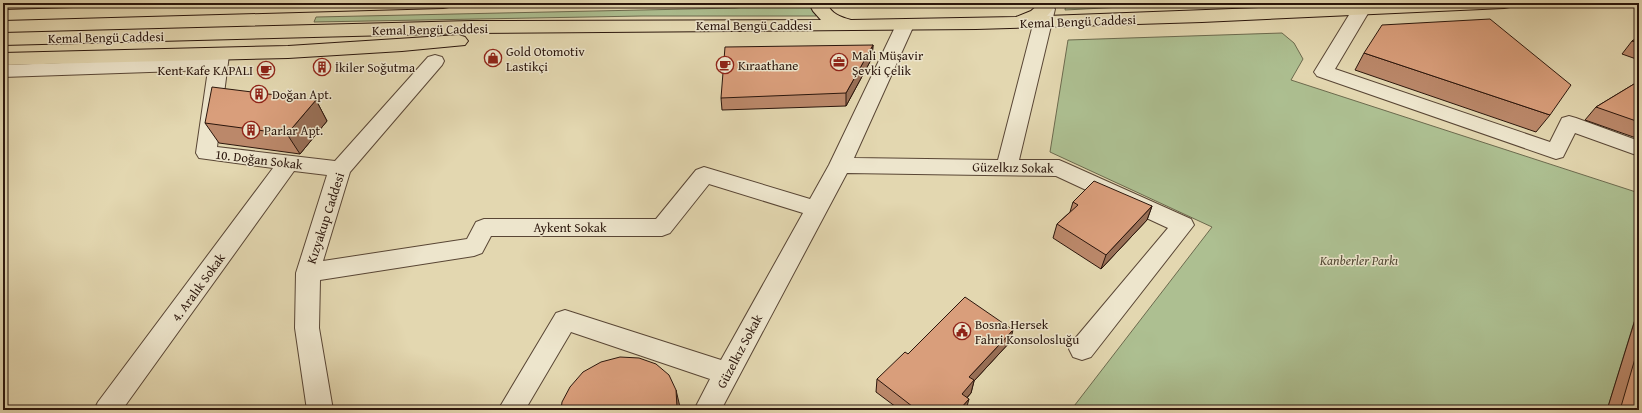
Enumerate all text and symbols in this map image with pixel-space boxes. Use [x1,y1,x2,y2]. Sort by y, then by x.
street label: Kemal Bengü Caddesi [1020,10,1137,33]
street label: Kemal Bengü Caddesi [696,16,812,35]
street label: Kemal Bengü Caddesi [372,19,489,40]
street label: Kemal Bengü Caddesi [48,27,165,48]
place label: Gold Otomotiv Lastikçi [506,42,585,76]
place label: Mali Müşavir Şevki Çelik [852,46,924,80]
shop icon: Gold Otomotiv Lastikçi [483,48,503,68]
office icon: Mali Müşavir Şevki Çelik [829,52,849,72]
cafe icon: Kıraathane [715,55,735,75]
place label: Kıraathane [738,56,798,75]
building icon: İkiler Soğutma [312,57,332,77]
place label: İkiler Soğutma [335,58,416,77]
cafe icon: Kent Kafe KAPALI [256,60,276,80]
place label: Kent Kafe KAPALI [157,61,253,80]
building icon: Doğan Apt. [249,84,269,104]
place label: Doğan Apt. [272,85,332,104]
building icon: Parlar Apt. [241,120,261,140]
place label: Parlar Apt. [264,121,323,140]
street label: 10. Doğan Sokak [214,145,304,174]
street label: Güzelkız Sokak [972,157,1054,178]
street label: Kızyakup Caddesi [302,170,349,266]
street label: Aykent Sokak [533,218,607,237]
street label: 4. Aralık Sokak [167,249,230,325]
park label: Kanberler Parkı [1319,251,1399,270]
street label: Güzelkız Sokak [712,311,767,392]
place label: Bosna Hersek Fahri Konsolosluğu [975,315,1079,349]
public building icon: Bosna Hersek Fahri Konsolosluğu [952,321,972,341]

